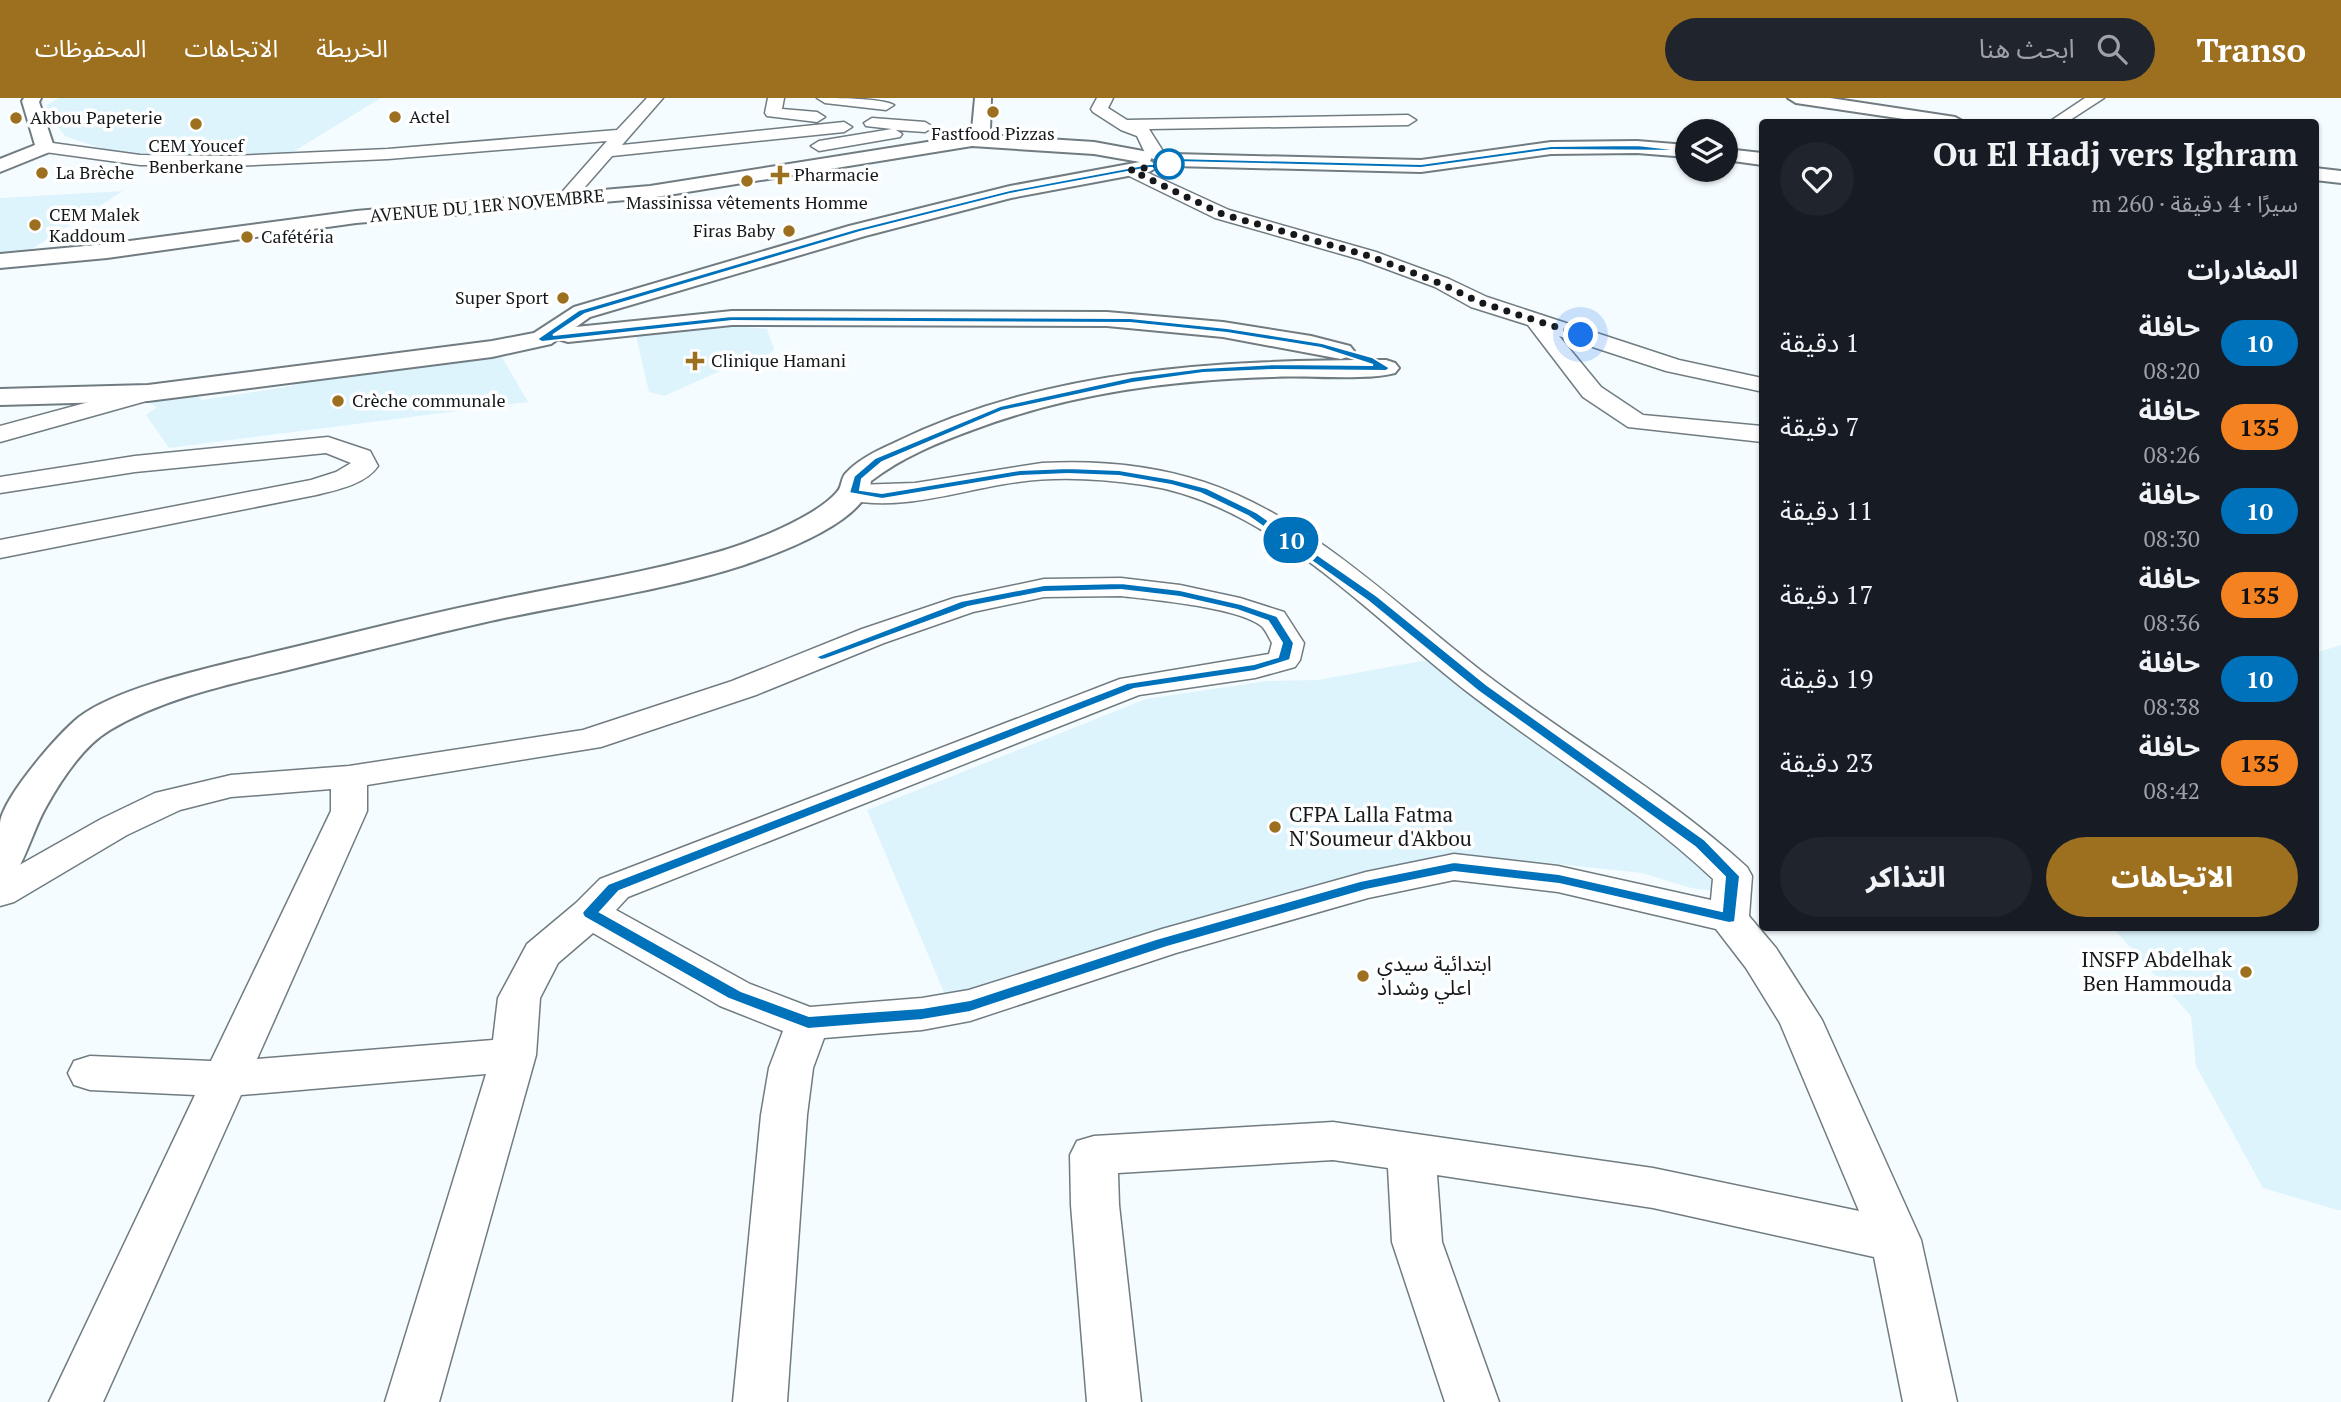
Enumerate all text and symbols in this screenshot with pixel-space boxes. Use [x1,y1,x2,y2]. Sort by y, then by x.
search box [1665,18,2155,81]
text: Transo [2197,28,2306,71]
icon: search [2093,30,2131,68]
text: ابحث هنا [1979,31,2075,65]
text: المحفوظات [35,32,146,64]
text: الاتجاهات [184,32,278,64]
text: الخريطة [316,32,388,64]
place label: Actel [409,104,450,128]
marker: Fastfood Pizzas [985,104,1001,120]
place label: Akbou Papeterie [30,105,162,129]
marker: Actel [387,109,403,125]
marker: Akbou Papeterie [8,110,24,126]
marker: CEM Youcef Benberkane [188,116,204,132]
map controls [1675,119,1738,182]
button: layers [1675,119,1738,182]
place label: Fastfood Pizzas [931,121,1055,145]
text: Ou El Hadj vers Ighram [1933,132,2298,175]
place label: CEM Youcef Benberkane [148,133,246,178]
button: heart [1780,142,1854,216]
unlabelled marker [1154,149,1184,179]
place label: La Brèche [56,160,134,184]
place label: Pharmacie [794,162,879,186]
marker: La Brèche [34,165,50,181]
marker: Pharmacie [772,167,788,183]
marker: Massinissa vêtements Homme [739,173,755,189]
street label: AVENUE DU 1ER NOVEMBRE [368,183,605,227]
text: سيرًا · 4 دقيقة · 260 m [2091,188,2298,219]
place label: Massinissa vêtements Homme [626,190,868,214]
place label: CEM Malek Kaddoum [49,202,140,247]
marker: CEM Malek Kaddoum [27,217,43,233]
place label: Firas Baby [693,218,776,242]
marker: Firas Baby [781,223,797,239]
place label: Cafétéria [261,224,334,248]
marker: Cafétéria [239,229,255,245]
text: المغادرات [2187,252,2298,286]
place label: Super Sport [455,285,549,309]
marker: Super Sport [555,290,571,306]
text: حافلة [2139,309,2200,343]
your location [1563,317,1598,352]
text: 1 دقيقة [1780,325,1859,359]
text: 10 [2246,327,2273,359]
place label: Clinique Hamani [711,348,846,372]
marker: Clinique Hamani [685,351,705,371]
text: 08:20 [2143,355,2200,386]
place label: Crèche communale [352,388,506,412]
marker: Crèche communale [330,393,346,409]
text: حافلة [2139,393,2200,427]
text: 7 دقيقة [1780,409,1859,443]
text: 135 [2239,411,2280,443]
text: 08:26 [2143,439,2200,470]
text: حافلة [2139,477,2200,511]
text: 11 دقيقة [1780,493,1873,527]
text: 10 [2246,495,2273,527]
line badge: 10 [1260,517,1322,563]
text: 08:30 [2143,523,2200,554]
text: 10 [1277,524,1305,556]
text: حافلة [2139,561,2200,595]
text: 17 دقيقة [1780,577,1873,611]
text: 135 [2239,579,2280,611]
text: 08:36 [2143,607,2200,638]
text: حافلة [2139,645,2200,679]
text: 19 دقيقة [1780,661,1873,695]
text: 10 [2246,663,2273,695]
text: 08:38 [2143,691,2200,722]
text: حافلة [2139,729,2200,763]
text: 23 دقيقة [1780,745,1873,779]
text: 135 [2239,747,2280,779]
text: 08:42 [2143,775,2200,806]
place label: CFPA Lalla Fatma N'Soumeur d'Akbou [1289,800,1472,852]
marker: CFPA Lalla Fatma N'Soumeur d'Akbou [1267,819,1283,835]
button: التذاكر [1780,837,2032,917]
button: الاتجاهات [2046,837,2298,917]
place label: INSFP Abdelhak Ben Hammouda [2081,945,2232,997]
place label: ابتدائية سيدي اعلي وشداد [1377,949,1492,1004]
marker: INSFP Abdelhak Ben Hammouda [2238,964,2254,980]
marker: ابتدائية سيدي اعلي وشداد [1355,968,1371,984]

